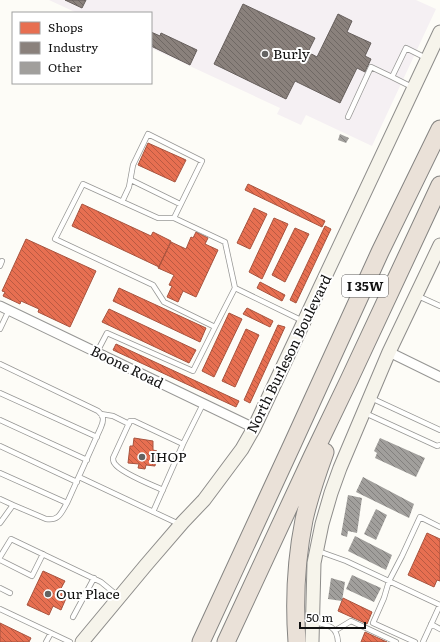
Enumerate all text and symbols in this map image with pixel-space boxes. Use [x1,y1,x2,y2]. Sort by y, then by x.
legend [12,12,152,84]
text: Shops [48,18,83,36]
text: Industry [48,38,98,56]
place label: Burly [273,43,311,63]
marker: Burly [260,49,270,59]
text: Other [48,58,82,76]
street label: North Burleson Boulevard [241,270,335,436]
road number: I 35W [342,275,388,297]
street label: Boone Road [88,340,168,393]
place label: IHOP [150,446,187,466]
marker: IHOP [137,452,147,462]
place label: Our Place [56,583,120,603]
marker: Our Place [43,589,53,599]
scale bar [300,604,365,630]
text: 50 m [306,608,333,626]

